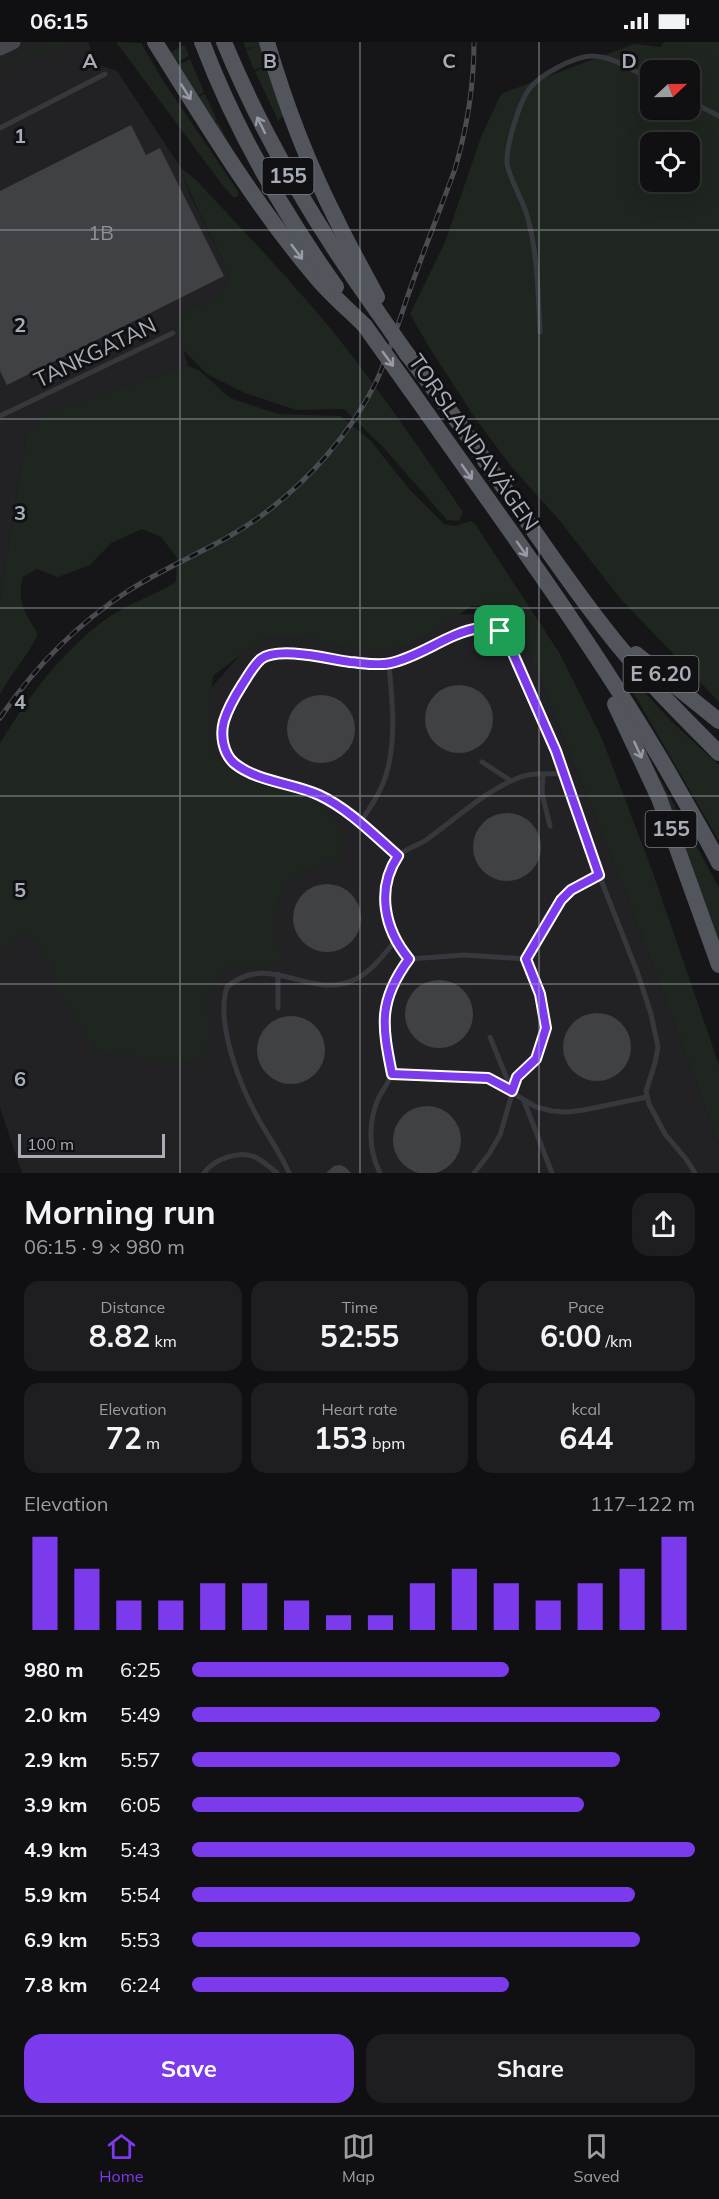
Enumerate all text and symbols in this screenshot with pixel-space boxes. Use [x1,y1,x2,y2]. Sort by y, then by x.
text: 06:15 [30,7,88,35]
text: A [83,48,98,73]
text: B [263,48,277,73]
text: C [442,48,456,73]
text: D [621,48,637,73]
north arrow [640,60,700,120]
map controls [640,60,700,192]
one-way arrow [181,83,193,100]
one-way arrow [255,116,267,134]
text: 1 [14,123,26,148]
button: locate [640,132,700,192]
road number: 155 [262,158,314,194]
house number: 1B [88,220,114,245]
one-way arrow [290,244,303,260]
street label: TANKGATAN [29,310,161,394]
text: 2 [14,312,26,337]
street label: TORSLANDAVÄGEN [403,348,545,536]
one-way arrow [382,351,394,367]
one-way arrow [461,463,473,479]
text: 3 [14,500,26,525]
one-way arrow [516,540,528,556]
pin [474,605,525,656]
icon: arrive [483,614,516,647]
road number: E 6.20 [624,656,698,692]
text: 4 [14,689,26,714]
one-way arrow [632,740,644,758]
road number: 155 [646,811,696,847]
text: 5 [14,877,26,902]
text: 6 [14,1066,26,1091]
scale bar [18,1131,165,1158]
text: 100 m [27,1134,74,1154]
text: Morning run [24,1191,216,1232]
button: share [632,1193,695,1256]
text: 06:15 · 9 × 980 m [24,1234,185,1259]
text: Distance [101,1297,165,1317]
text: Time [341,1297,378,1317]
text: Pace [568,1297,604,1317]
text: 8.82 [89,1317,150,1355]
text: 52:55 [320,1317,399,1355]
text: 6:00 [540,1317,601,1355]
text: km [150,1331,177,1351]
text: /km [601,1331,632,1351]
text: Elevation [99,1399,167,1419]
text: Heart rate [321,1399,398,1419]
text: kcal [572,1399,601,1419]
text: 72 [106,1419,142,1457]
text: 153 [314,1419,368,1457]
text: 644 [559,1419,613,1457]
text: m [142,1433,160,1453]
text: bpm [368,1433,405,1453]
text: Elevation [24,1491,109,1516]
text: 117–122 m [590,1491,695,1516]
text: 980 m [24,1657,83,1682]
text: 6:25 [120,1657,161,1682]
text: 2.0 km [24,1702,87,1727]
text: 5:49 [120,1702,161,1727]
text: 2.9 km [24,1747,87,1772]
text: 5:57 [120,1747,161,1772]
text: 3.9 km [24,1792,87,1817]
text: 6:05 [120,1792,161,1817]
text: 4.9 km [24,1837,87,1862]
text: 5:43 [120,1837,161,1862]
text: 5.9 km [24,1882,87,1907]
text: 5:54 [120,1882,161,1907]
text: 6.9 km [24,1927,87,1952]
text: 5:53 [120,1927,161,1952]
text: 7.8 km [24,1972,87,1997]
text: 6:24 [120,1972,161,1997]
button: Save [24,2034,354,2103]
button: Share [366,2034,695,2103]
tab: Home [99,2130,143,2186]
tab: Map [342,2130,375,2186]
tab: Saved [574,2130,620,2186]

